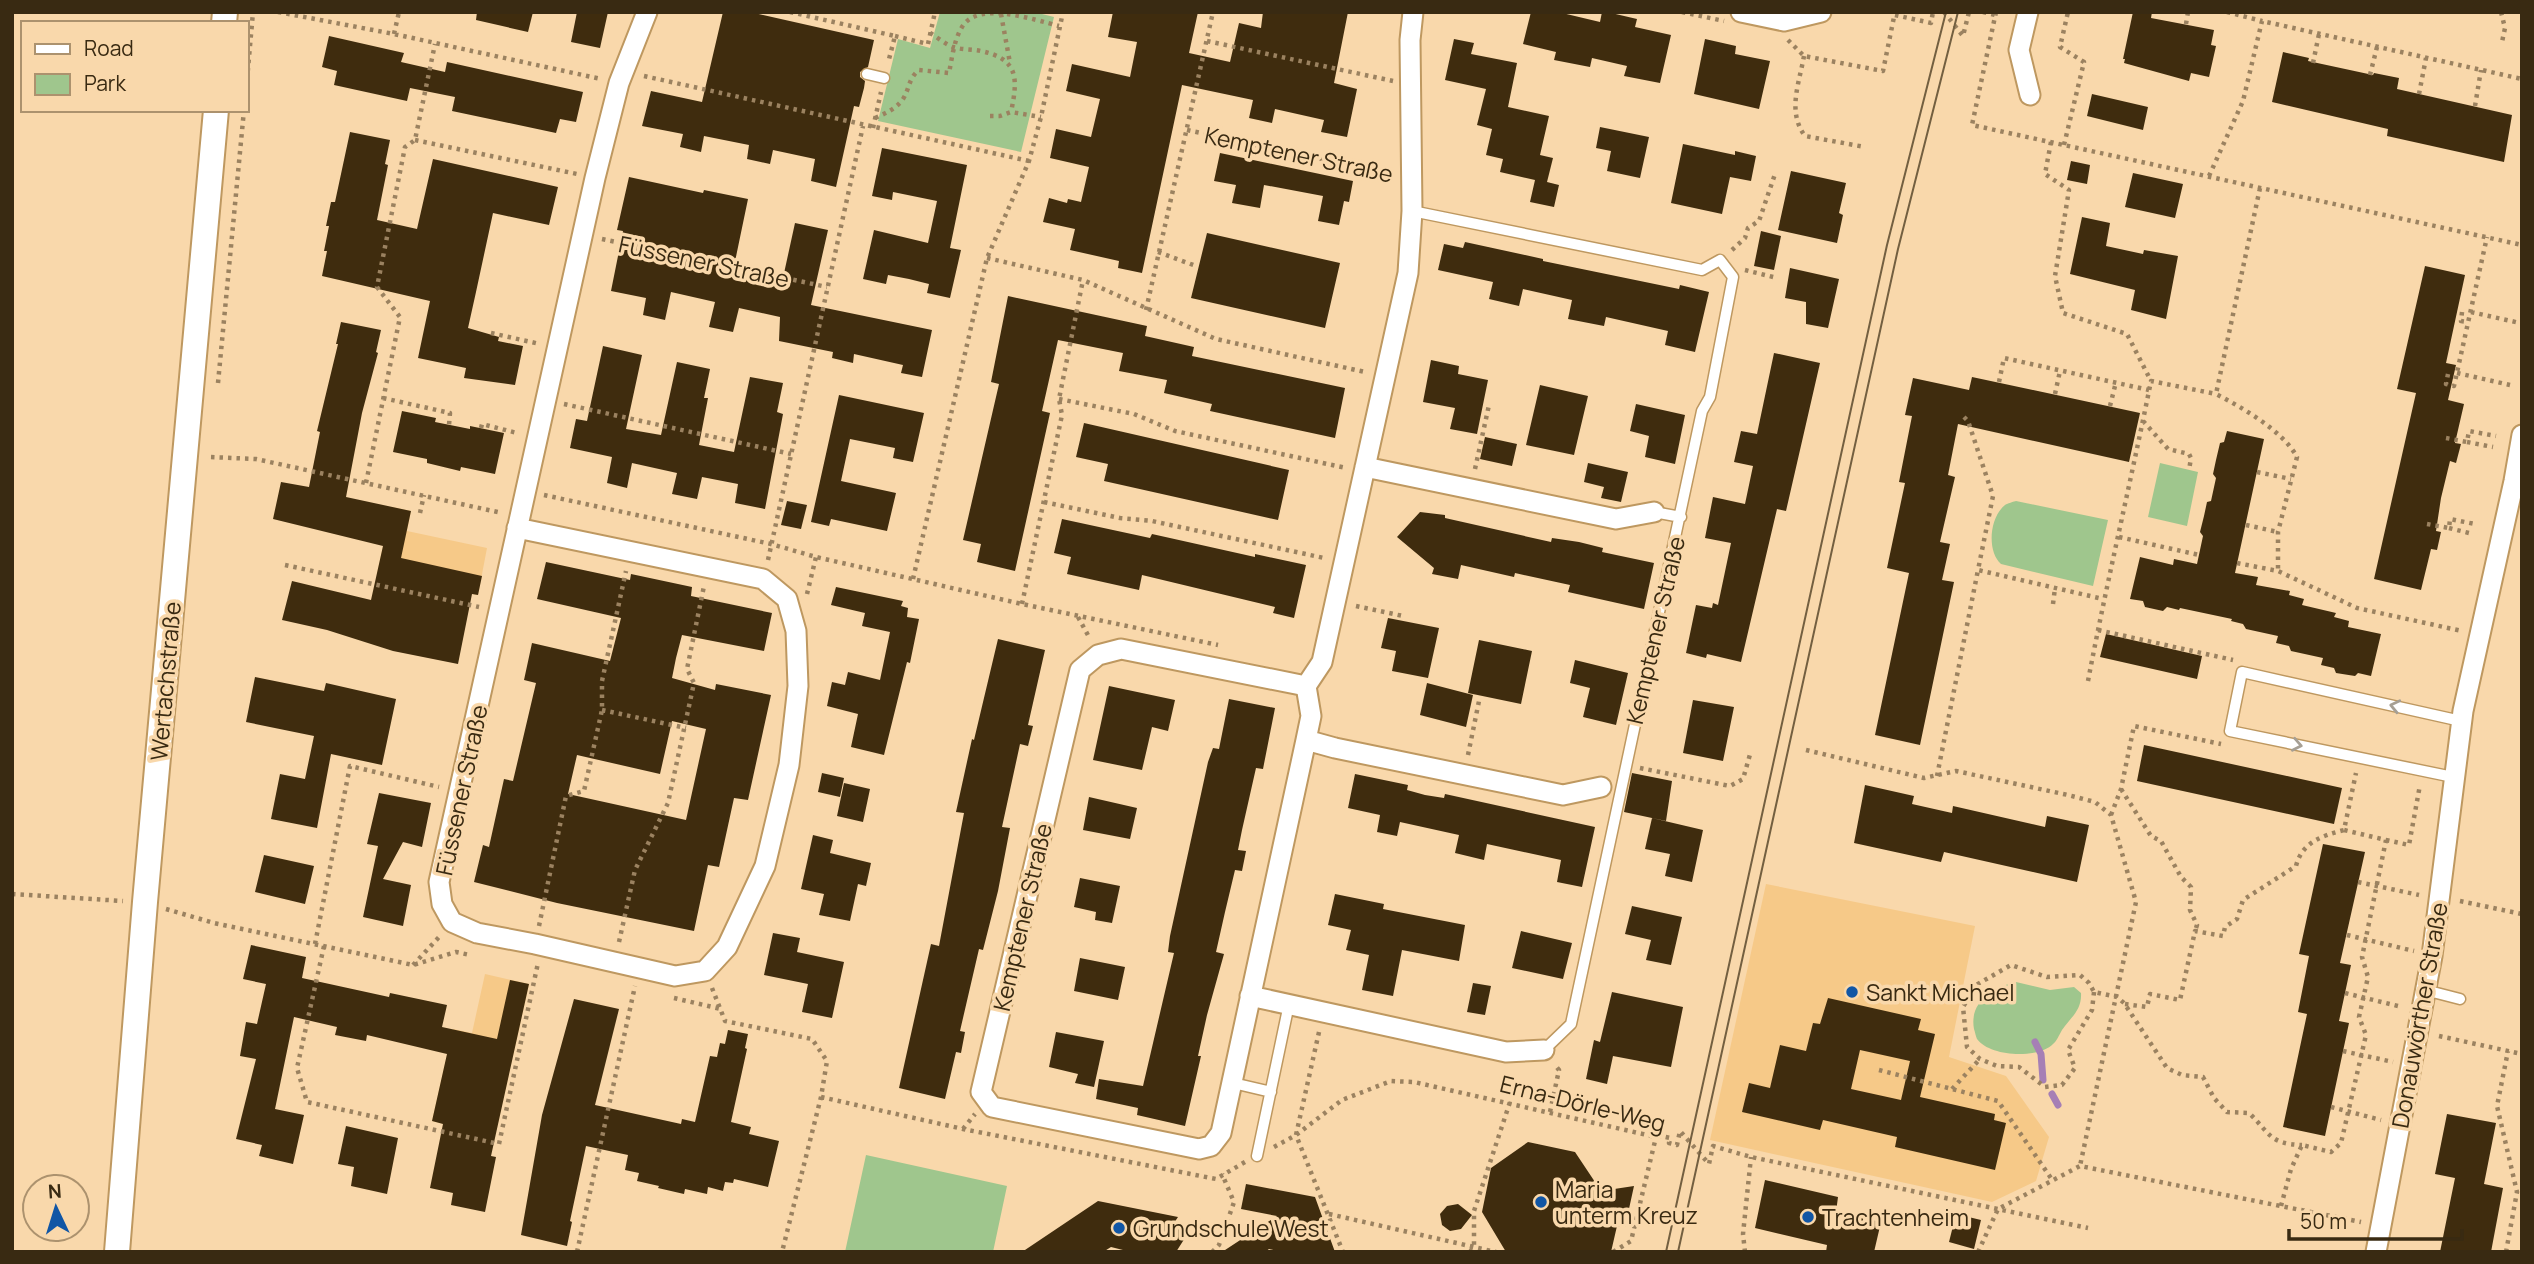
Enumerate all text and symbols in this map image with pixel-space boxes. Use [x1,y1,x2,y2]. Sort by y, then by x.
legend [21,21,248,112]
text: Road [84,34,134,62]
text: Park [84,69,126,97]
street label: Kemptener Straße [1202,118,1396,190]
street label: Füssener Straße [616,227,792,295]
street label: Kemptener Straße [1618,533,1692,727]
street label: Wertachstraße [142,600,188,762]
one-way arrow [2389,700,2401,714]
street label: Füssener Straße [427,702,495,878]
one-way arrow [2291,736,2303,751]
street label: Kemptener Straße [985,820,1059,1014]
street label: Donauwörther Straße [2383,900,2455,1130]
place label: Sankt Michael [1866,976,2015,1008]
marker: Sankt Michael [1844,984,1860,1000]
street label: Erna-Dörle-Weg [1497,1067,1669,1139]
north arrow [21,1173,91,1243]
place label: Maria unterm Kreuz [1555,1173,1698,1231]
text: N [47,1178,63,1204]
marker: Maria unterm Kreuz [1533,1194,1549,1210]
scale bar [2289,1198,2462,1242]
place label: Trachtenheim [1822,1201,1969,1233]
text: 50 m [2300,1207,2347,1235]
marker: Trachtenheim [1800,1209,1816,1225]
place label: Grundschule West [1133,1212,1329,1244]
marker: Grundschule West [1111,1220,1127,1236]

